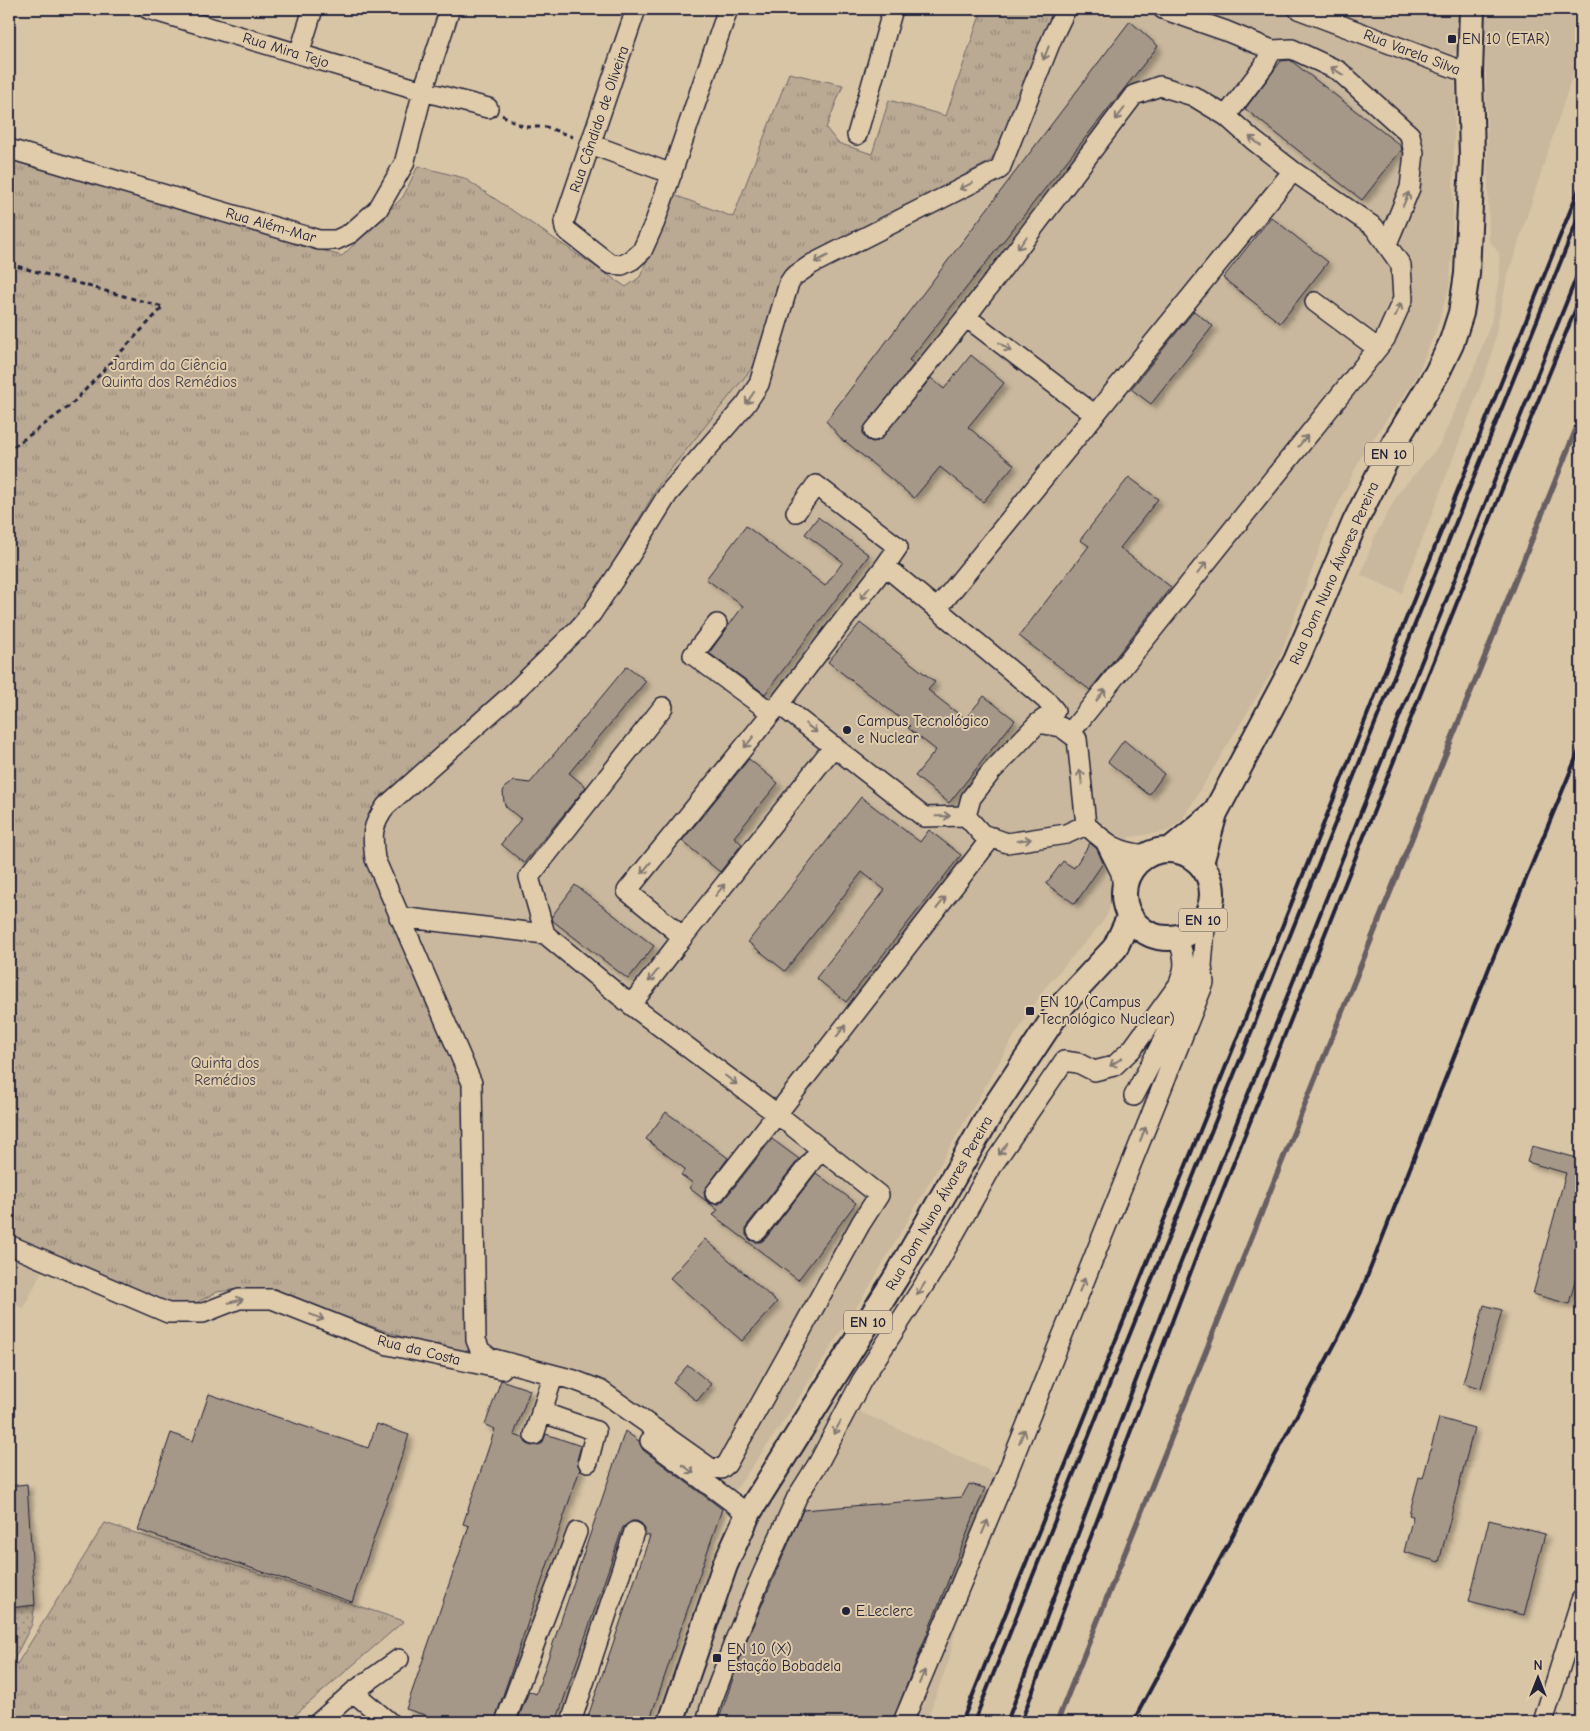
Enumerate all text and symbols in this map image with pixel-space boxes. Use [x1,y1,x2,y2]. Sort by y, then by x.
street label: Rua Varela Silva [1361,25,1463,79]
street label: Rua Mira Tejo [241,28,331,72]
place label: EN 10 (ETAR) [1462,30,1550,48]
marker: EN 10 (ETAR) [1446,33,1458,45]
street label: Rua Cândido de Oliveira [565,43,633,195]
one-way arrow [1041,45,1050,60]
one-way arrow [1330,66,1344,76]
one-way arrow [1114,107,1125,120]
one-way arrow [1249,136,1262,147]
one-way arrow [959,182,974,191]
one-way arrow [1401,192,1411,207]
street label: Rua Além-Mar [224,203,318,247]
one-way arrow [1017,237,1028,250]
one-way arrow [814,255,829,264]
one-way arrow [1393,303,1403,318]
one-way arrow [998,341,1011,352]
park label: Jardim da Ciência Quinta dos Remédios [101,356,237,391]
one-way arrow [745,391,755,405]
one-way arrow [1298,435,1309,448]
road number: EN 10 [1365,442,1413,466]
street label: Rua Dom Nuno Álvares Pereira [1285,478,1383,667]
one-way arrow [1196,562,1207,575]
one-way arrow [860,586,870,600]
one-way arrow [1095,689,1106,702]
place label: Campus Tecnológico e Nuclear [857,712,989,747]
one-way arrow [804,723,817,734]
marker: Campus Tecnológico e Nuclear [841,724,853,736]
one-way arrow [743,735,754,748]
one-way arrow [1076,769,1086,785]
one-way arrow [934,811,951,821]
one-way arrow [1016,835,1032,845]
one-way arrow [640,861,651,874]
one-way arrow [715,884,726,897]
one-way arrow [936,897,947,910]
road number: EN 10 [1179,908,1227,932]
one-way arrow [648,969,659,982]
place label: EN 10 (Campus Tecnológico Nuclear) [1040,993,1175,1028]
marker: EN 10 (Campus Tecnológico Nuclear) [1024,1005,1036,1017]
one-way arrow [836,1025,847,1038]
park label: Quinta dos Remédios [191,1054,259,1089]
one-way arrow [1109,1057,1123,1068]
one-way arrow [724,1075,738,1085]
street label: Rua Dom Nuno Álvares Pereira [881,1112,996,1293]
one-way arrow [1139,1127,1148,1143]
one-way arrow [998,1142,1008,1156]
one-way arrow [1078,1278,1088,1293]
one-way arrow [916,1282,926,1296]
one-way arrow [228,1296,244,1305]
road number: EN 10 [844,1310,892,1334]
one-way arrow [309,1313,324,1322]
street label: Rua da Costa [376,1331,462,1369]
one-way arrow [832,1420,841,1435]
one-way arrow [1018,1429,1027,1444]
one-way arrow [681,1464,695,1474]
one-way arrow [980,1520,990,1535]
place label: E.Leclerc [856,1602,913,1620]
marker: E.Leclerc [840,1605,852,1617]
place label: EN 10 (X) Estação Bobadela [727,1640,841,1675]
marker: EN 10 (X) Estação Bobadela [711,1652,723,1664]
north arrow [1512,1654,1562,1704]
text: N [1533,1657,1543,1674]
one-way arrow [918,1670,927,1685]

